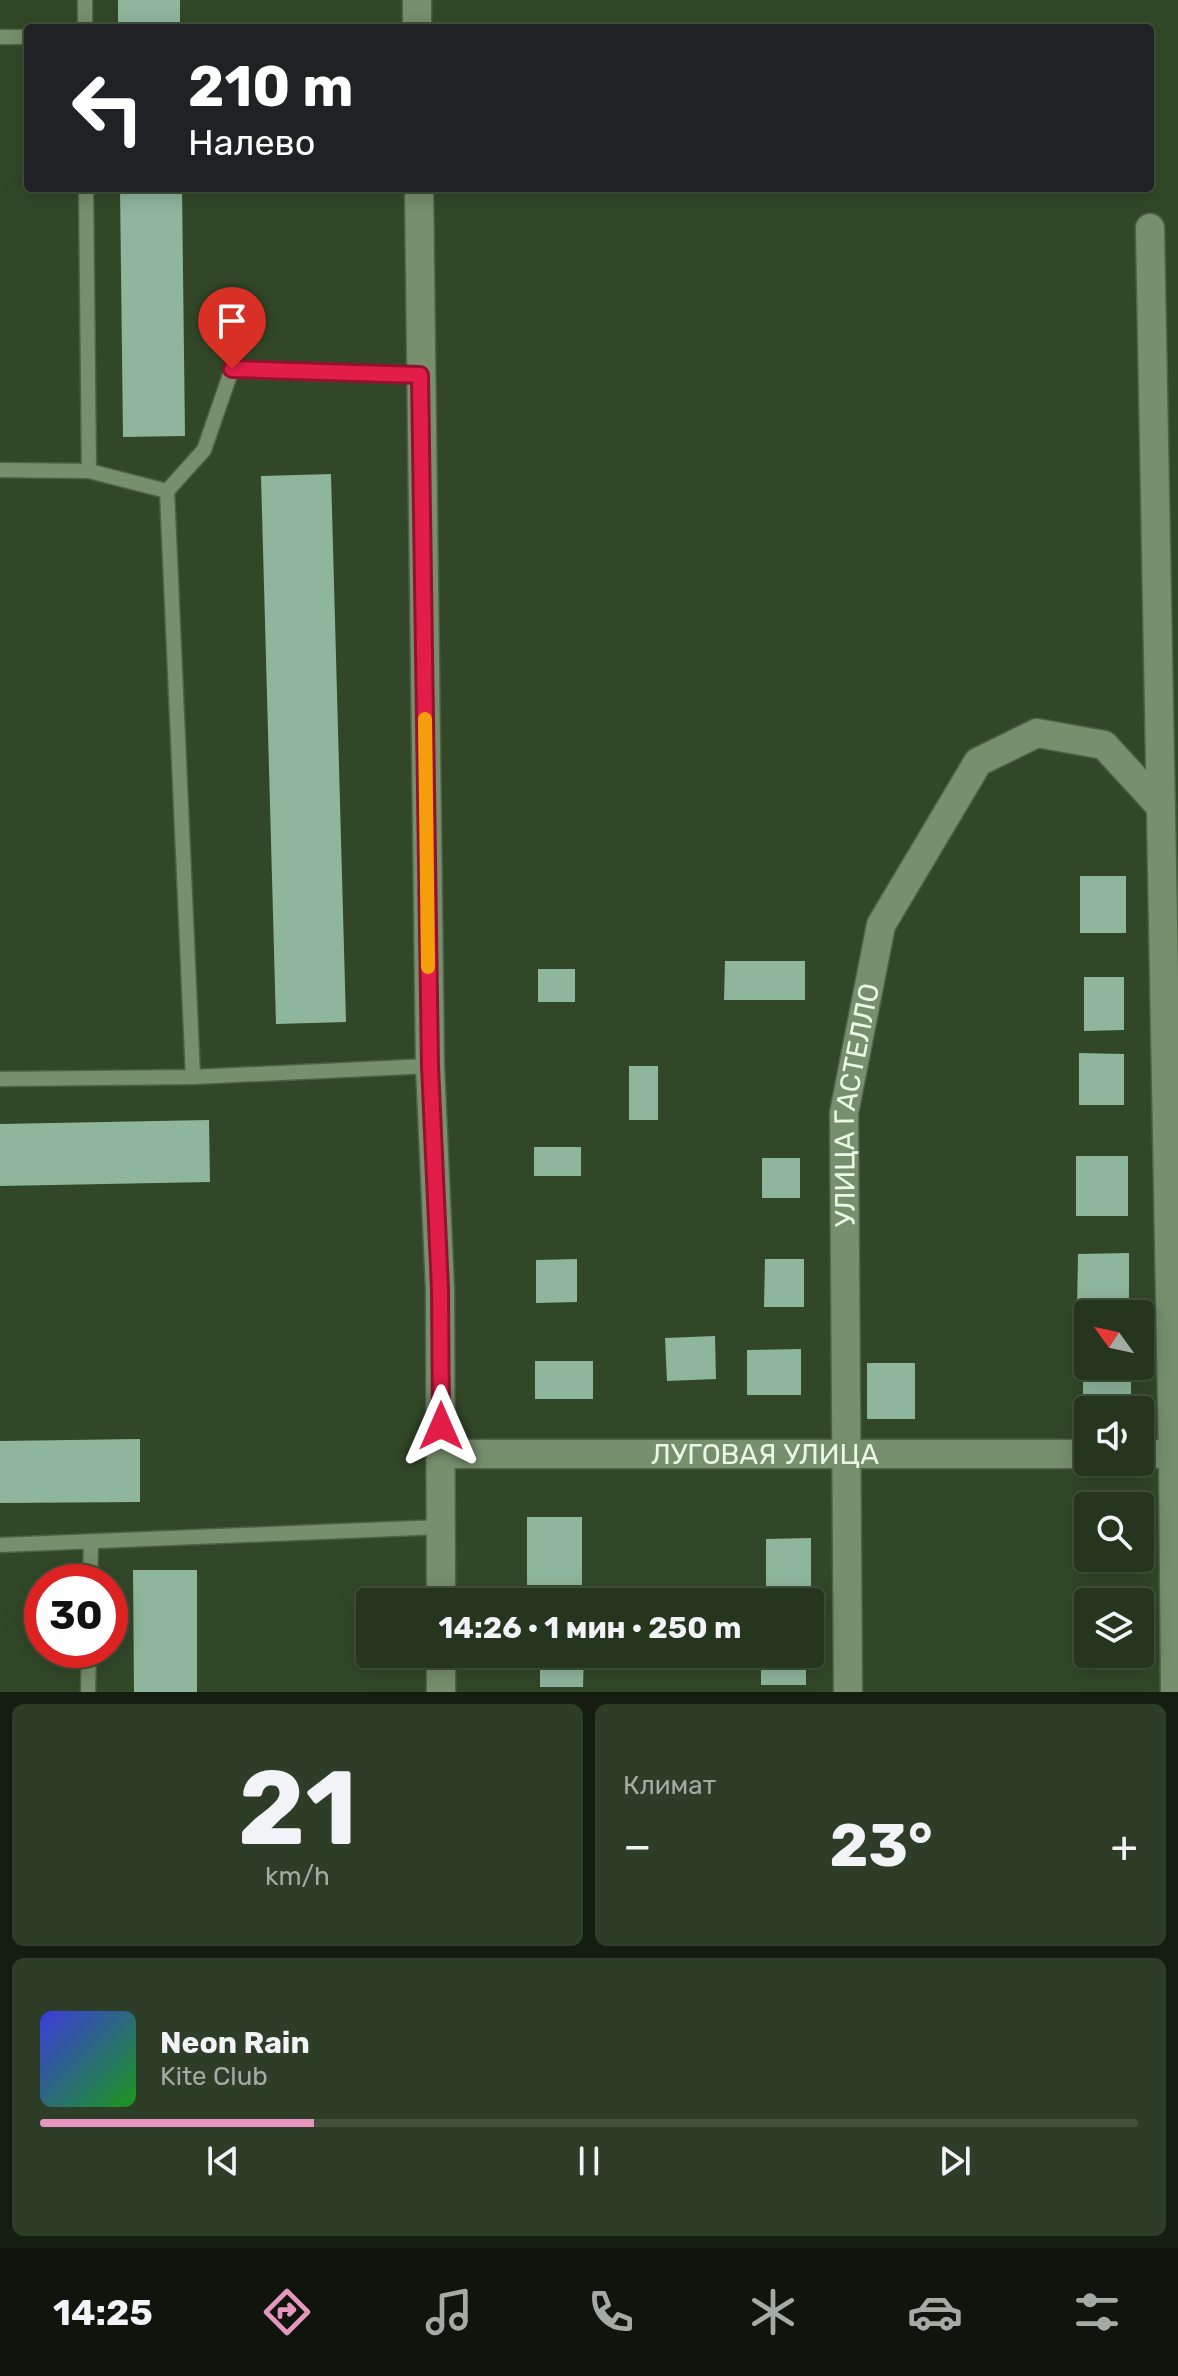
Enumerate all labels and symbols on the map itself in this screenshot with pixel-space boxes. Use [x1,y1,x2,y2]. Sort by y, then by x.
pin [198,287,266,369]
street label: УЛИЦА ГАСТЕЛЛО [827,980,886,1227]
north arrow [1074,1300,1154,1380]
position arrow [399,1384,483,1468]
street label: ЛУГОВАЯ УЛИЦА [651,1438,879,1471]
speed limit sign: 30 [24,1564,128,1668]

